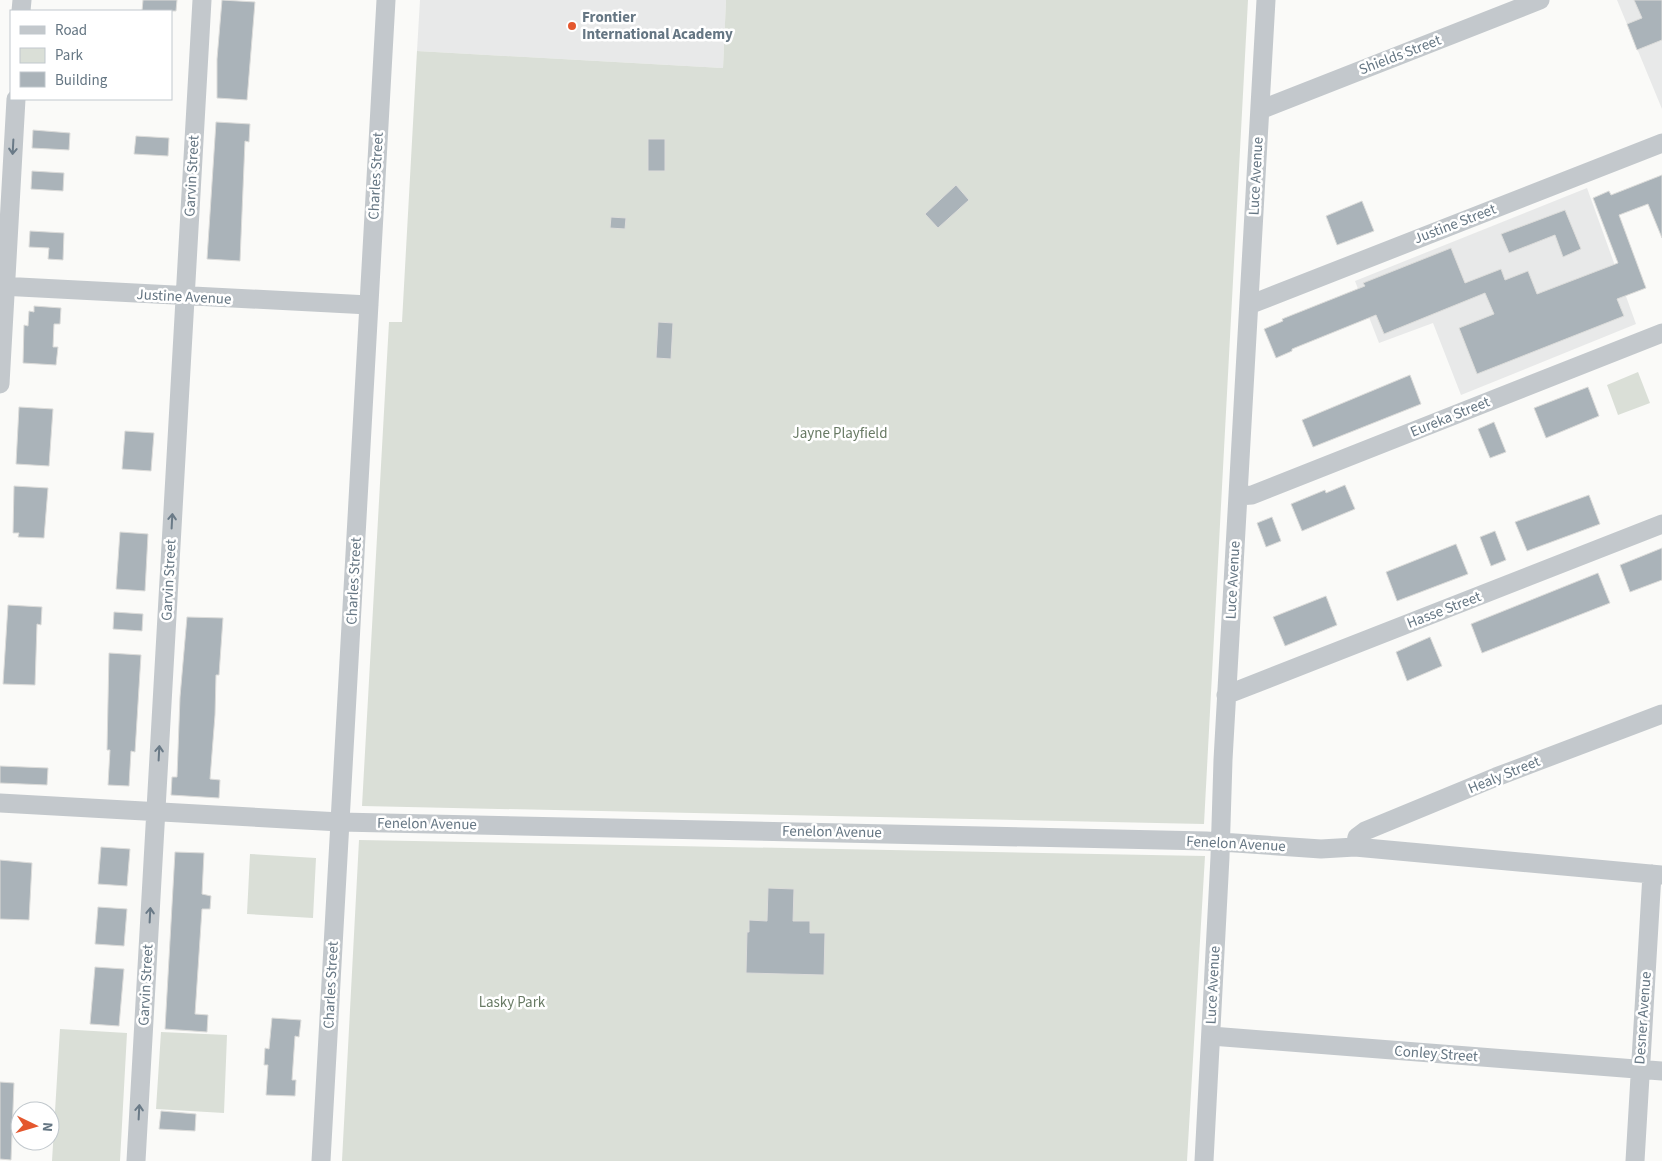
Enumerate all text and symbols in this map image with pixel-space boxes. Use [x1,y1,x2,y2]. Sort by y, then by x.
place label: Frontier International Academy [582,7,733,45]
legend [10,10,172,100]
text: Road [55,20,87,41]
marker: Frontier International Academy [566,20,578,32]
street label: Shields Street [1356,30,1444,80]
text: Park [55,45,84,66]
text: Building [55,70,108,91]
street label: Charles Street [363,132,389,220]
street label: Garvin Street [179,135,205,217]
street label: Luce Avenue [1243,136,1269,216]
one-way arrow [9,139,18,155]
street label: Justine Street [1411,199,1499,249]
street label: Justine Avenue [136,284,232,310]
street label: Eureka Street [1407,392,1493,442]
park label: Jayne Playfield [793,423,887,444]
one-way arrow [167,513,176,529]
street label: Charles Street [341,537,367,625]
street label: Garvin Street [156,539,182,621]
street label: Luce Avenue [1220,540,1246,620]
street label: Hasse Street [1404,586,1484,634]
one-way arrow [154,745,163,761]
street label: Healy Street [1465,751,1543,799]
street label: Fenelon Avenue [377,813,477,835]
street label: Fenelon Avenue [782,821,882,843]
street label: Fenelon Avenue [1186,831,1286,857]
one-way arrow [145,907,154,923]
street label: Charles Street [318,941,344,1029]
street label: Garvin Street [133,944,159,1026]
street label: Luce Avenue [1200,945,1226,1025]
street label: Desner Avenue [1629,971,1657,1065]
park label: Lasky Park [479,992,546,1013]
street label: Conley Street [1393,1041,1479,1067]
north arrow [10,1101,60,1151]
one-way arrow [134,1105,143,1121]
text: N [37,1122,57,1133]

